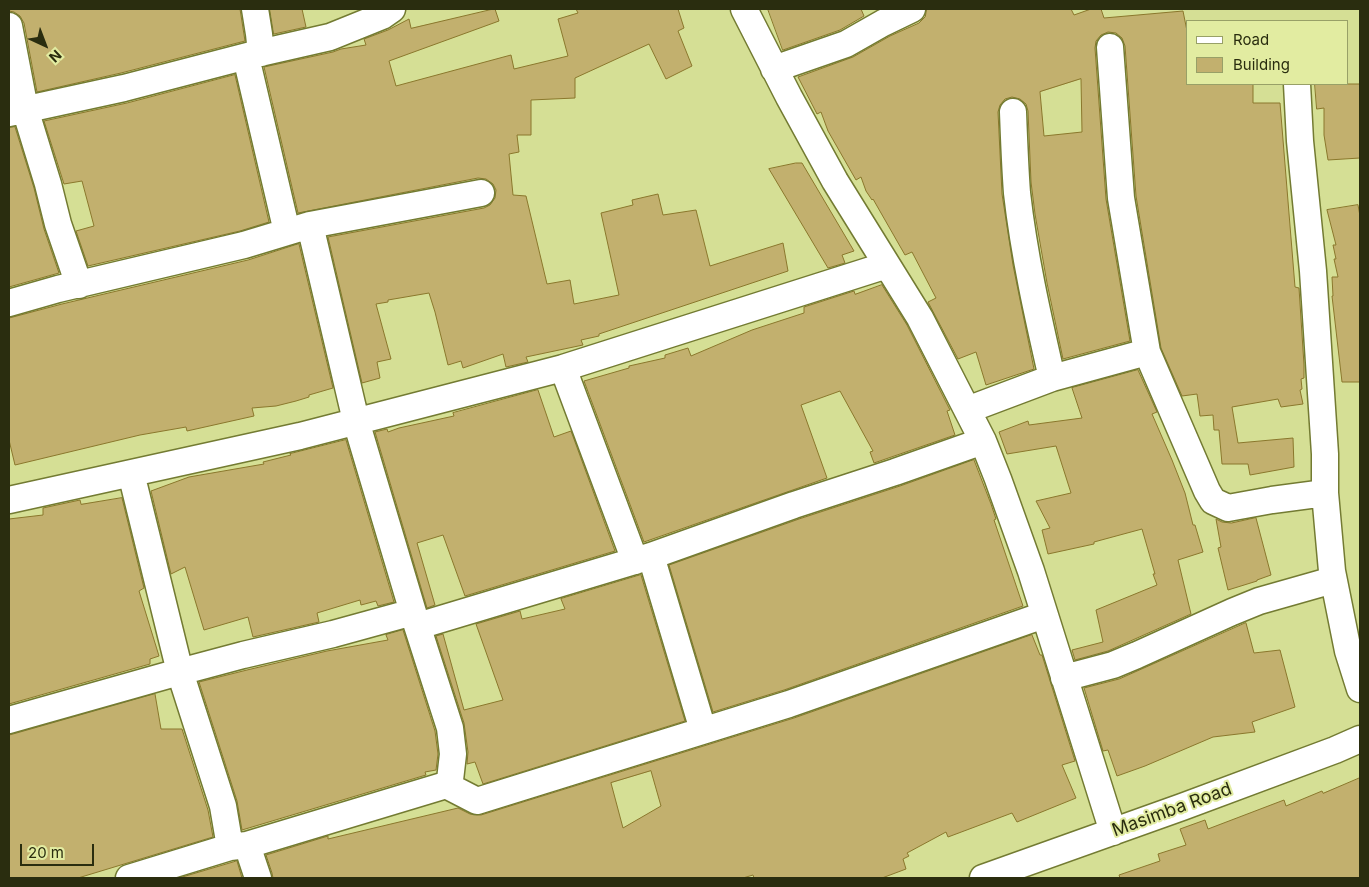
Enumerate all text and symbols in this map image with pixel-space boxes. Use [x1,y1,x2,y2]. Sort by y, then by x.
north arrow [20,20,70,70]
legend [1186,20,1349,85]
text: Road [1233,30,1269,49]
text: N [46,46,65,66]
text: Building [1233,55,1290,74]
street label: Masimba Road [1109,778,1235,842]
scale bar [22,834,96,866]
text: 20 m [28,843,64,862]

